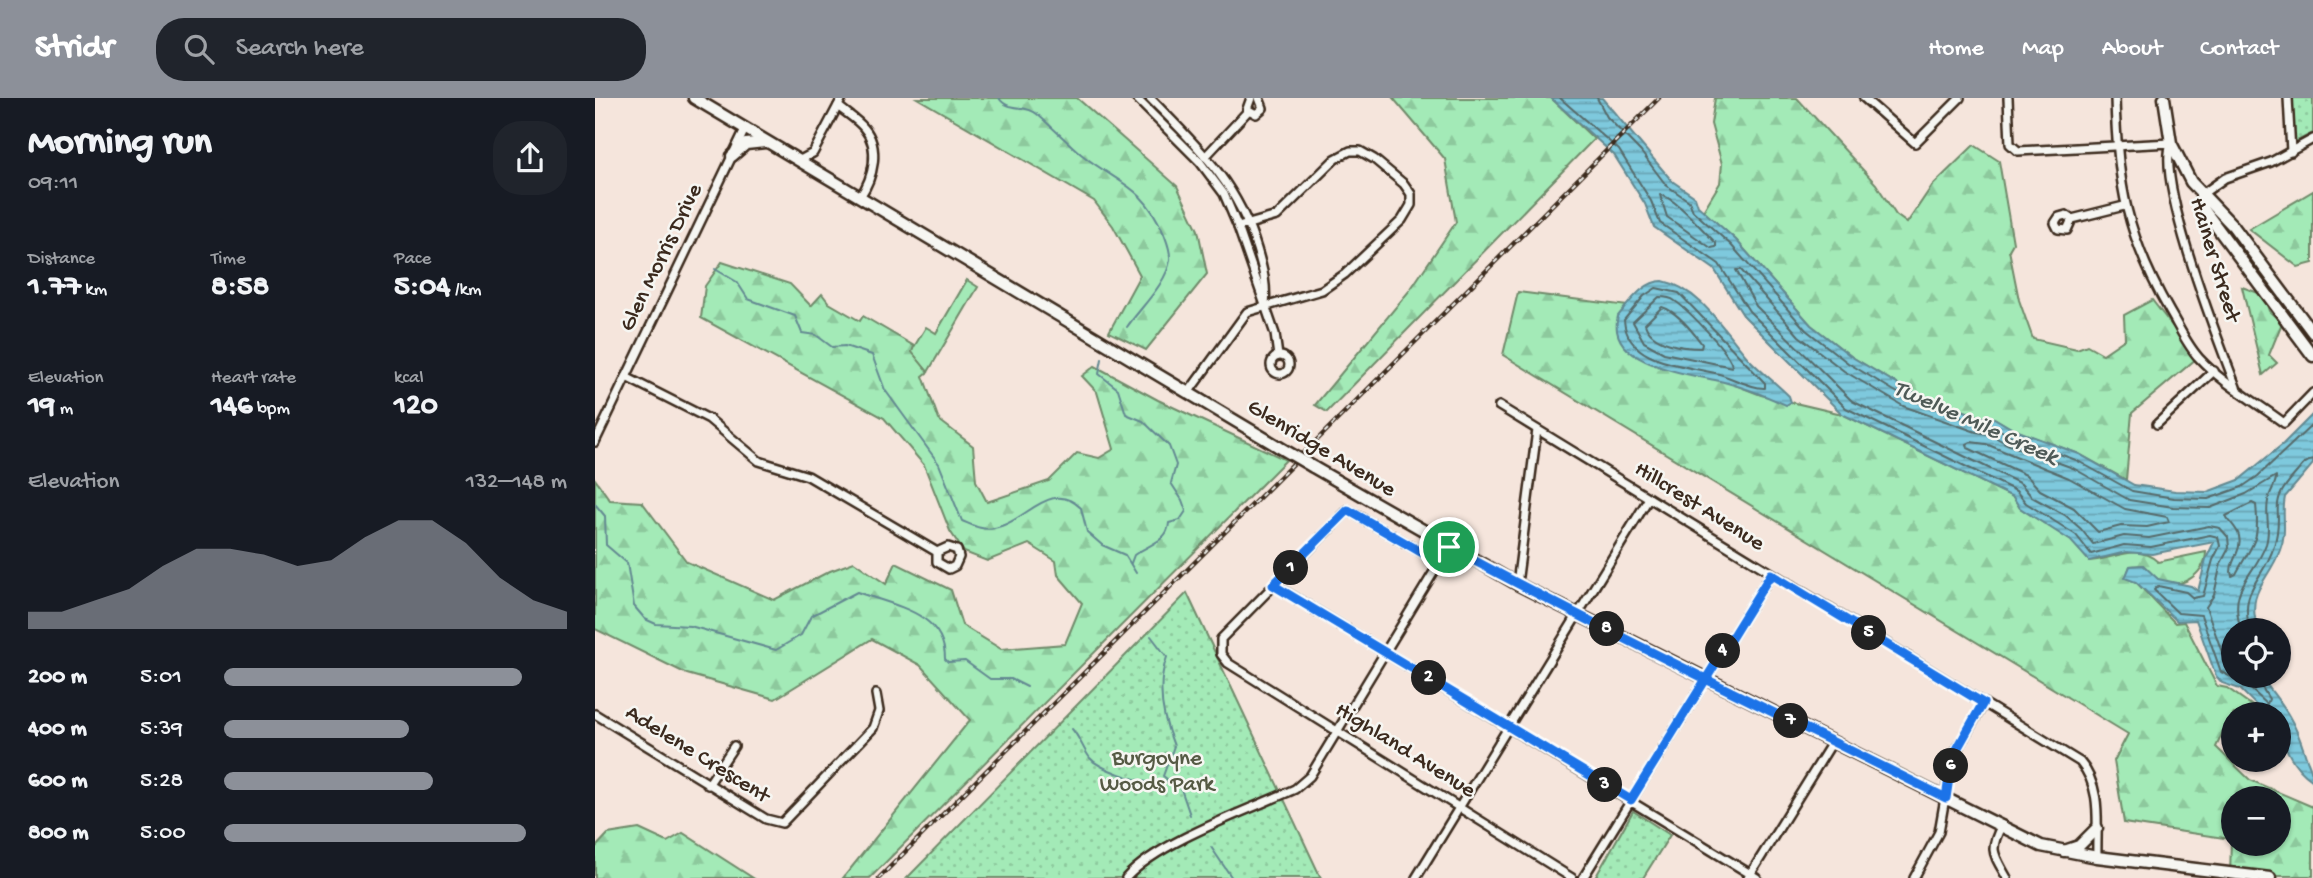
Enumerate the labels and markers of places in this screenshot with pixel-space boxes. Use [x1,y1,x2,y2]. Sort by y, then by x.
pin [1419,517,1479,577]
pin: 1 [1273,550,1309,586]
pin: 8 [1590,612,1625,646]
pin: 5 [1851,616,1887,650]
pin: 4 [1705,634,1741,668]
pin: 2 [1411,660,1447,696]
pin: 7 [1773,704,1809,738]
pin: 6 [1933,748,1969,784]
pin: 3 [1587,768,1623,802]

